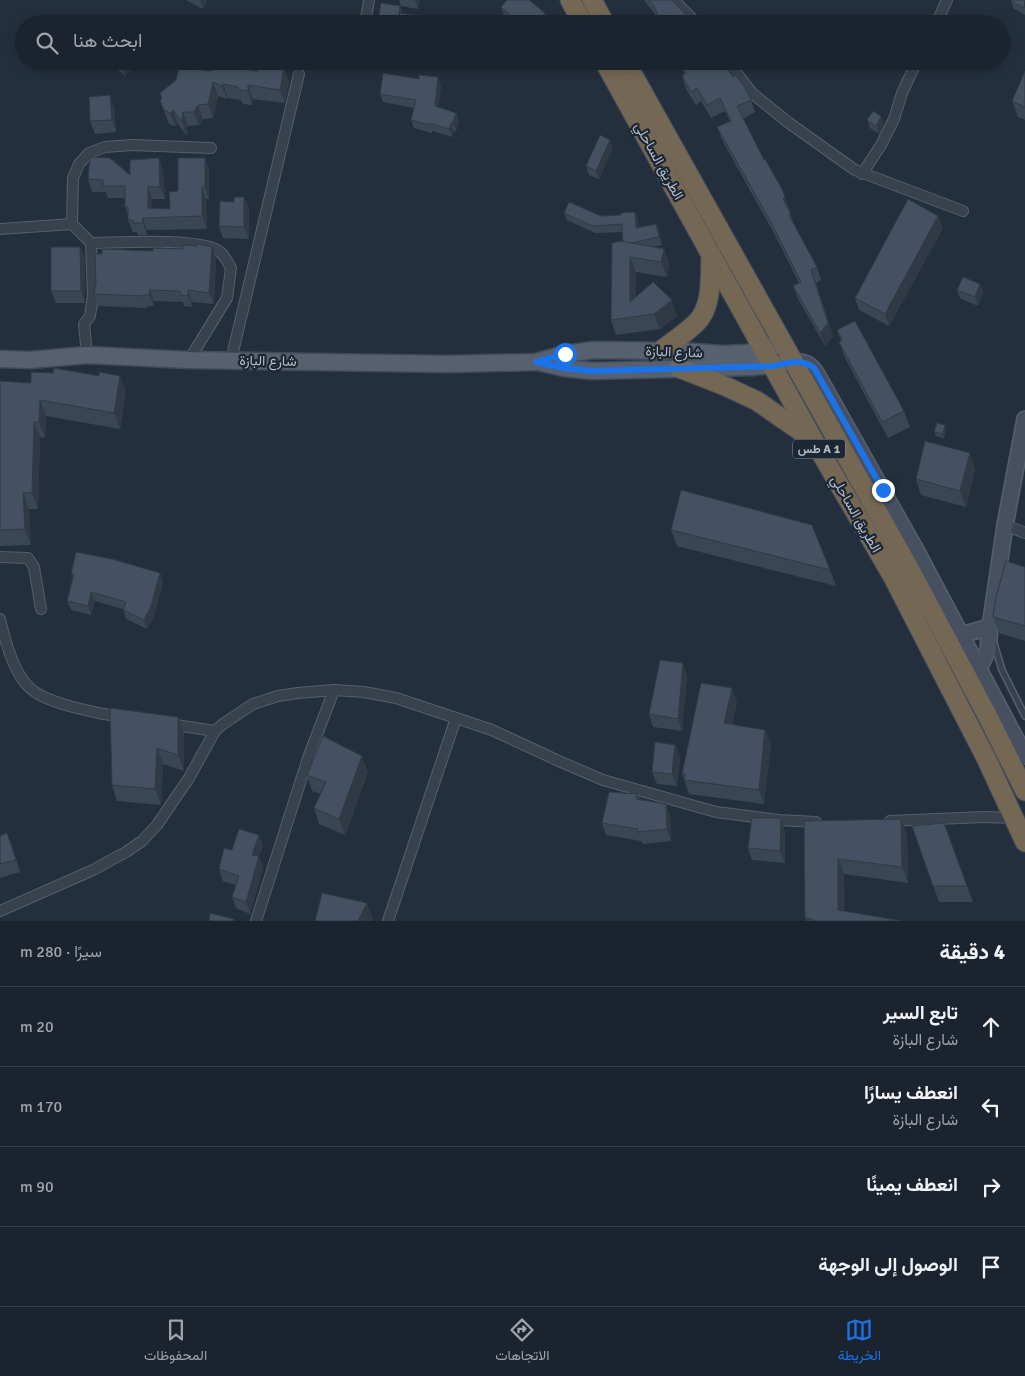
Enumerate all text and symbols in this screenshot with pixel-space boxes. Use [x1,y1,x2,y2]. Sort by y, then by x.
search box [15,15,1010,70]
icon: search [33,29,61,57]
text: ابحث هنا [73,29,142,53]
street label: الطريق الساحلي [628,119,687,204]
route start [554,343,577,366]
street label: شارع البازة [645,343,703,363]
street label: شارع البازة [239,352,297,372]
road number: طس A 1 [793,439,845,458]
street label: الطريق الساحلي [825,472,885,557]
route end [872,479,895,502]
text: 4 دقيقة [940,939,1005,965]
text: سيرًا · 280 m [20,942,102,962]
text: تابع السير [883,1001,958,1025]
icon: ahead [977,1013,1005,1041]
text: 20 m [20,1017,54,1037]
text: شارع البازة [893,1030,958,1050]
text: انعطف يسارًا [864,1081,958,1105]
icon: left [977,1093,1005,1121]
text: 170 m [20,1097,62,1117]
text: شارع البازة [893,1110,958,1130]
text: انعطف يمينًا [866,1173,958,1197]
icon: right [977,1173,1005,1201]
text: 90 m [20,1177,54,1197]
text: الوصول إلى الوجهة [818,1253,958,1277]
icon: arrive [977,1253,1005,1281]
tab: المحفوظات [144,1316,207,1368]
tab: الاتجاهات [495,1316,550,1368]
tab: الخريطة [838,1316,881,1368]

